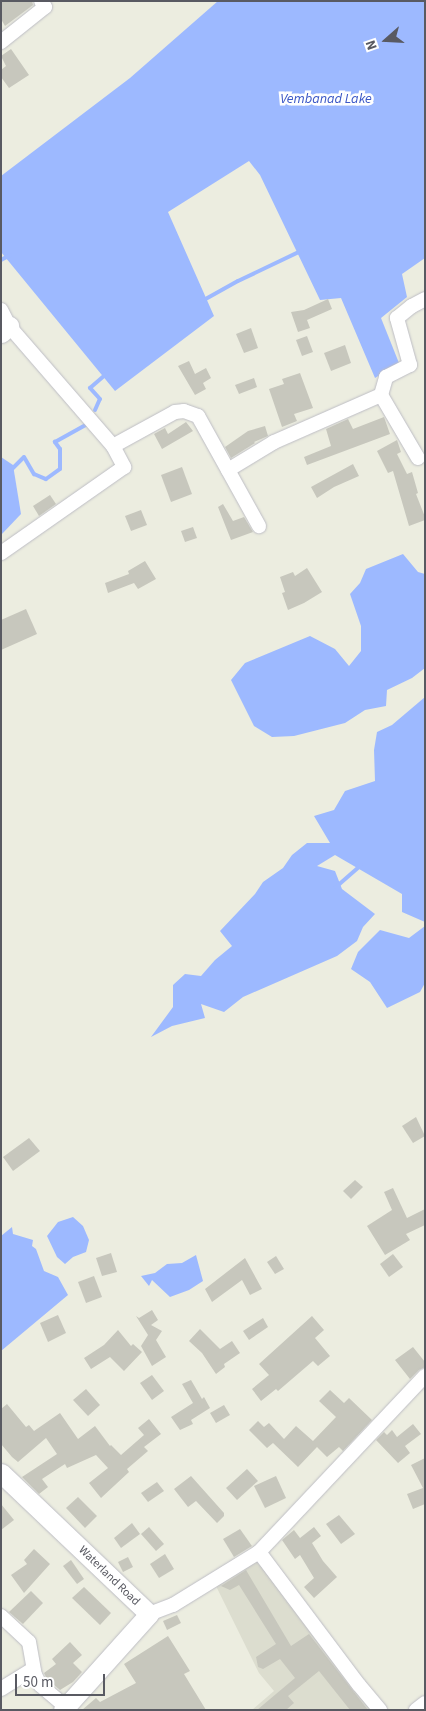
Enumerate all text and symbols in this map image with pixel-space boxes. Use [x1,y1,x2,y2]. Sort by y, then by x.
north arrow [361,15,411,65]
text: N [361,37,383,53]
water label: Vembanad Lake [280,91,372,107]
street label: Waterland Road [75,1543,143,1609]
scale bar [18,1664,108,1696]
text: 50 m [23,1672,53,1693]

